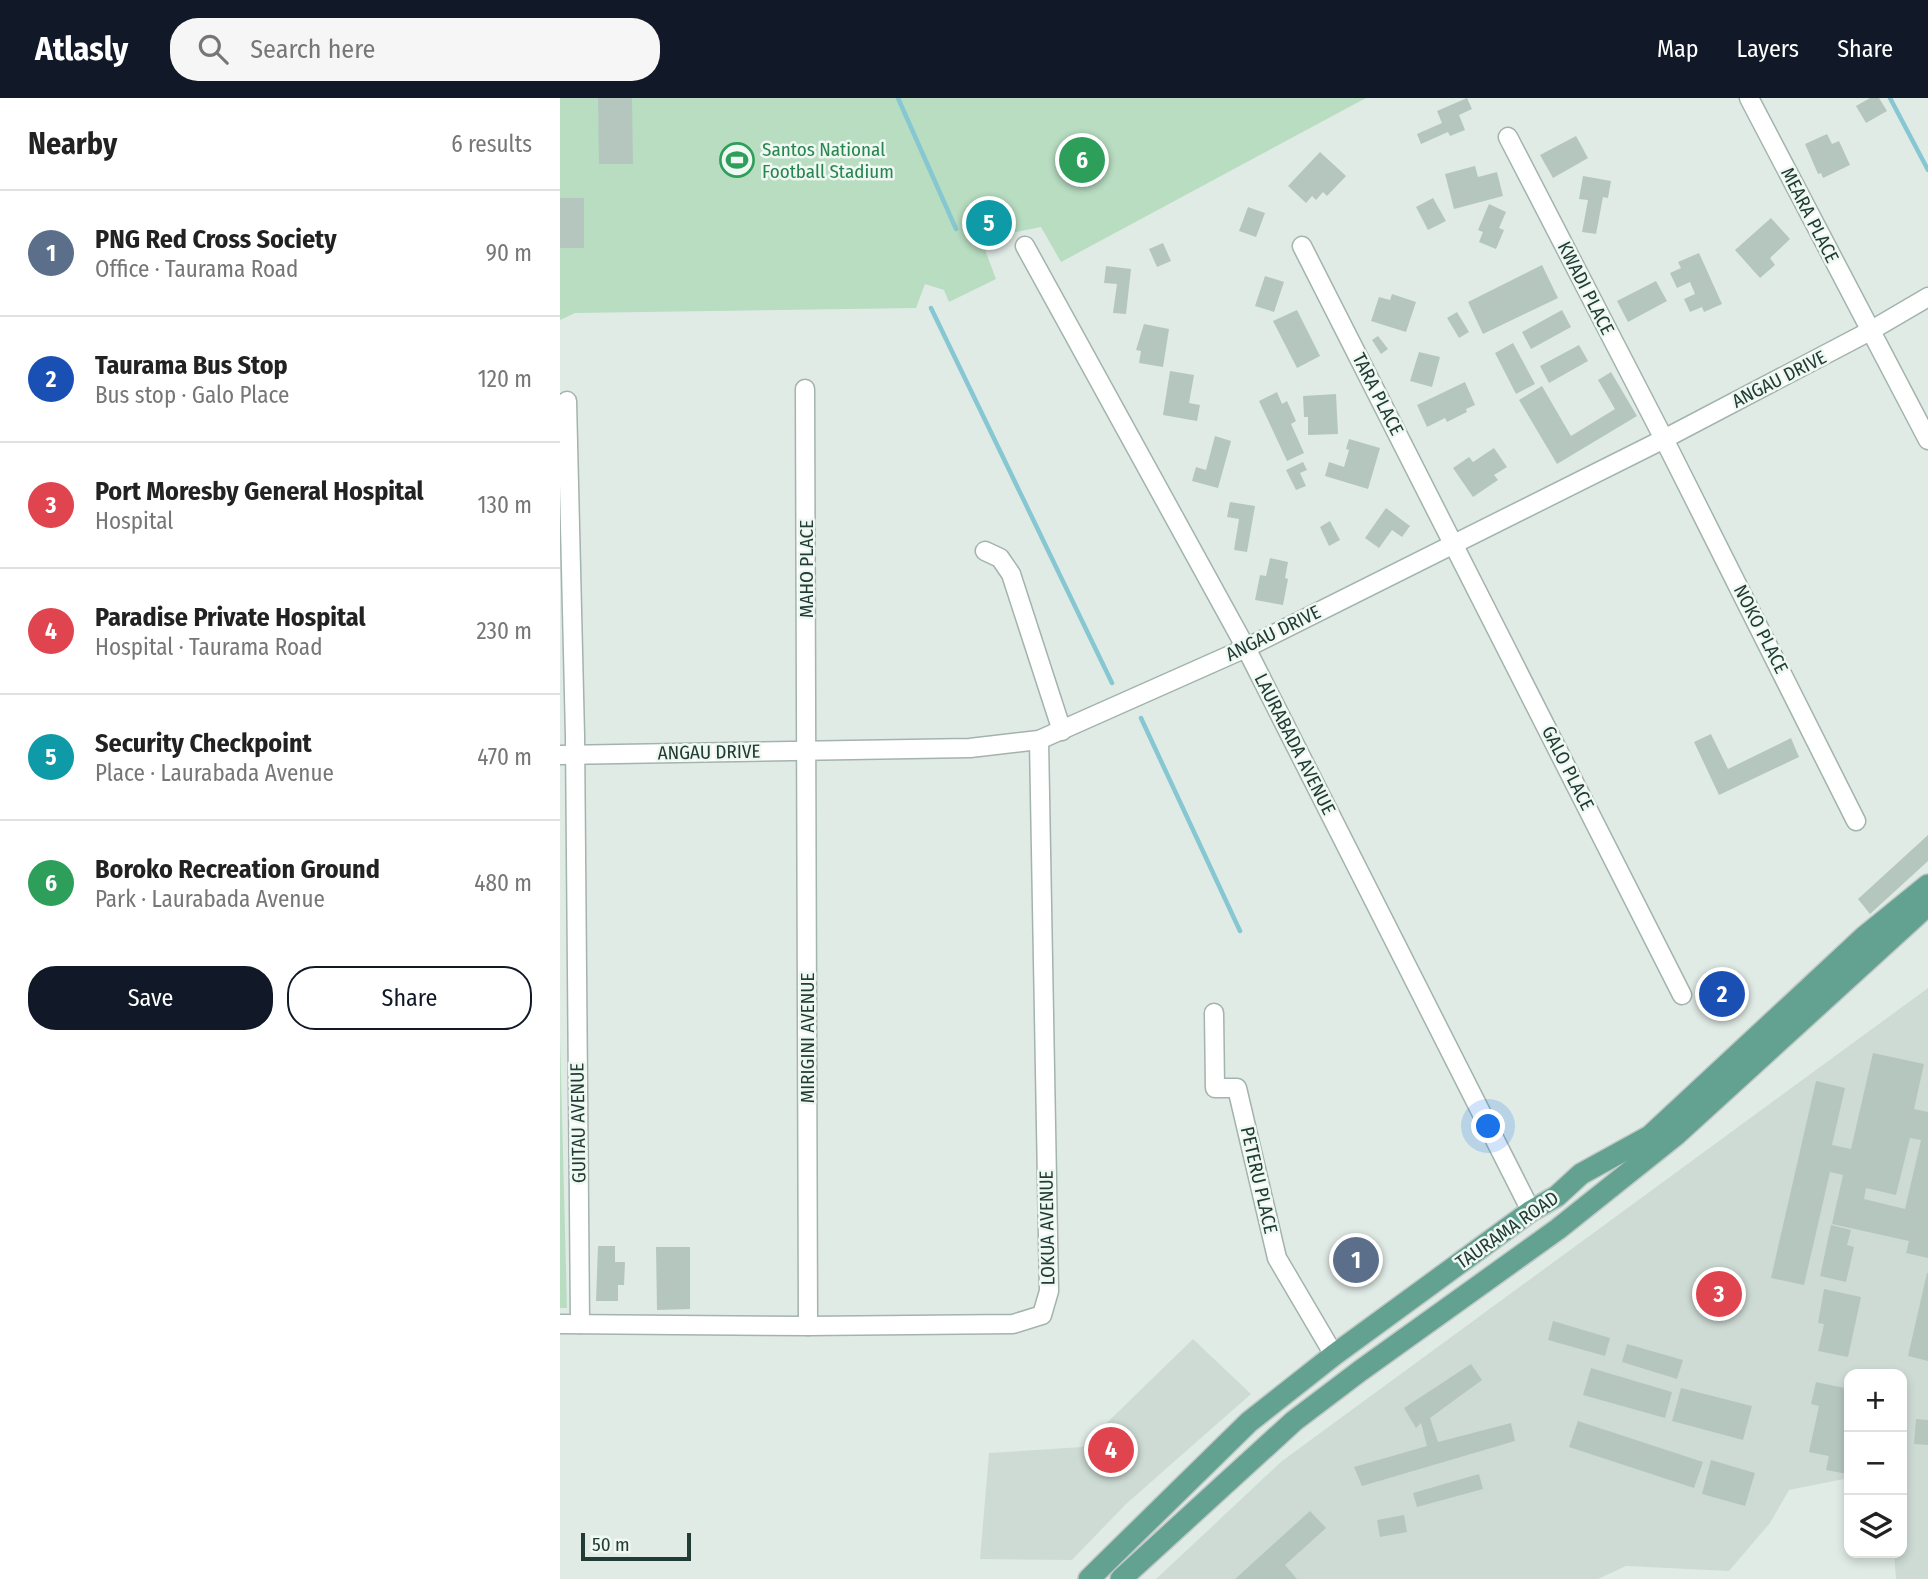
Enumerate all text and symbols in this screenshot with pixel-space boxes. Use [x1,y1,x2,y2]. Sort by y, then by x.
search box [170,18,660,81]
text: Atlasly [35,29,128,69]
icon: search [194,30,232,68]
text: Search here [250,34,375,65]
text: Map [1657,35,1699,63]
text: Layers [1737,35,1799,63]
text: Share [1837,35,1893,63]
text: Nearby [28,126,117,162]
text: 6 results [451,130,532,158]
pin: 6 [1059,134,1105,186]
place label: Santos National Football Stadium [762,138,894,183]
sports icon: Santos National Football Stadium [718,141,756,179]
street label: MEARA PLACE [1776,163,1844,267]
pin: 5 [966,197,1012,249]
text: PNG Red Cross Society [95,224,337,255]
street label: KWADI PLACE [1553,238,1619,339]
text: 1 [46,239,56,267]
text: 90 m [486,239,532,267]
text: Office · Taurama Road [95,255,298,283]
street label: ANGAU DRIVE [1728,345,1830,413]
street label: TARA PLACE [1347,349,1409,439]
text: Taurama Bus Stop [95,350,288,381]
text: 2 [46,365,56,393]
text: 120 m [478,365,532,393]
text: Bus stop · Galo Place [95,381,289,409]
text: Port Moresby General Hospital [95,476,424,507]
text: 3 [46,491,56,519]
text: 130 m [478,491,532,519]
text: Hospital [95,507,173,535]
street label: MAHO PLACE [795,520,818,618]
street label: NOKO PLACE [1729,581,1793,677]
street label: ANGAU DRIVE [1222,600,1324,666]
text: Paradise Private Hospital [95,602,366,633]
text: 4 [45,617,57,645]
text: 230 m [476,617,532,645]
text: Hospital · Taurama Road [95,633,322,661]
street label: LAURABADA AVENUE [1250,670,1341,818]
street label: GALO PLACE [1537,722,1599,814]
text: Security Checkpoint [95,728,312,759]
street label: ANGAU DRIVE [657,740,761,764]
text: 5 [45,743,57,771]
text: 470 m [477,743,532,771]
text: Place · Laurabada Avenue [95,759,334,787]
text: Boroko Recreation Ground [95,854,380,885]
text: 6 [45,869,57,897]
text: 480 m [474,869,532,897]
text: Park · Laurabada Avenue [95,885,325,913]
button: Save [28,966,273,1030]
button: Share [287,966,532,1030]
pin: 2 [1699,968,1745,1020]
street label: MIRIGINI AVENUE [796,973,819,1103]
street label: GUITAU AVENUE [565,1063,591,1183]
your location [1471,1109,1505,1143]
street label: PETERU PLACE [1236,1124,1282,1236]
street label: LOKUA AVENUE [1034,1170,1059,1286]
street label: TAURAMA ROAD [1451,1186,1563,1274]
pin: 1 [1333,1234,1379,1286]
pin: 3 [1696,1268,1742,1320]
map controls [1844,1369,1907,1558]
button: + [1844,1369,1907,1432]
pin: 4 [1088,1424,1134,1476]
button: − [1844,1432,1907,1495]
button: layers [1844,1495,1907,1558]
scale bar [581,1530,691,1562]
text: 50 m [592,1533,630,1556]

